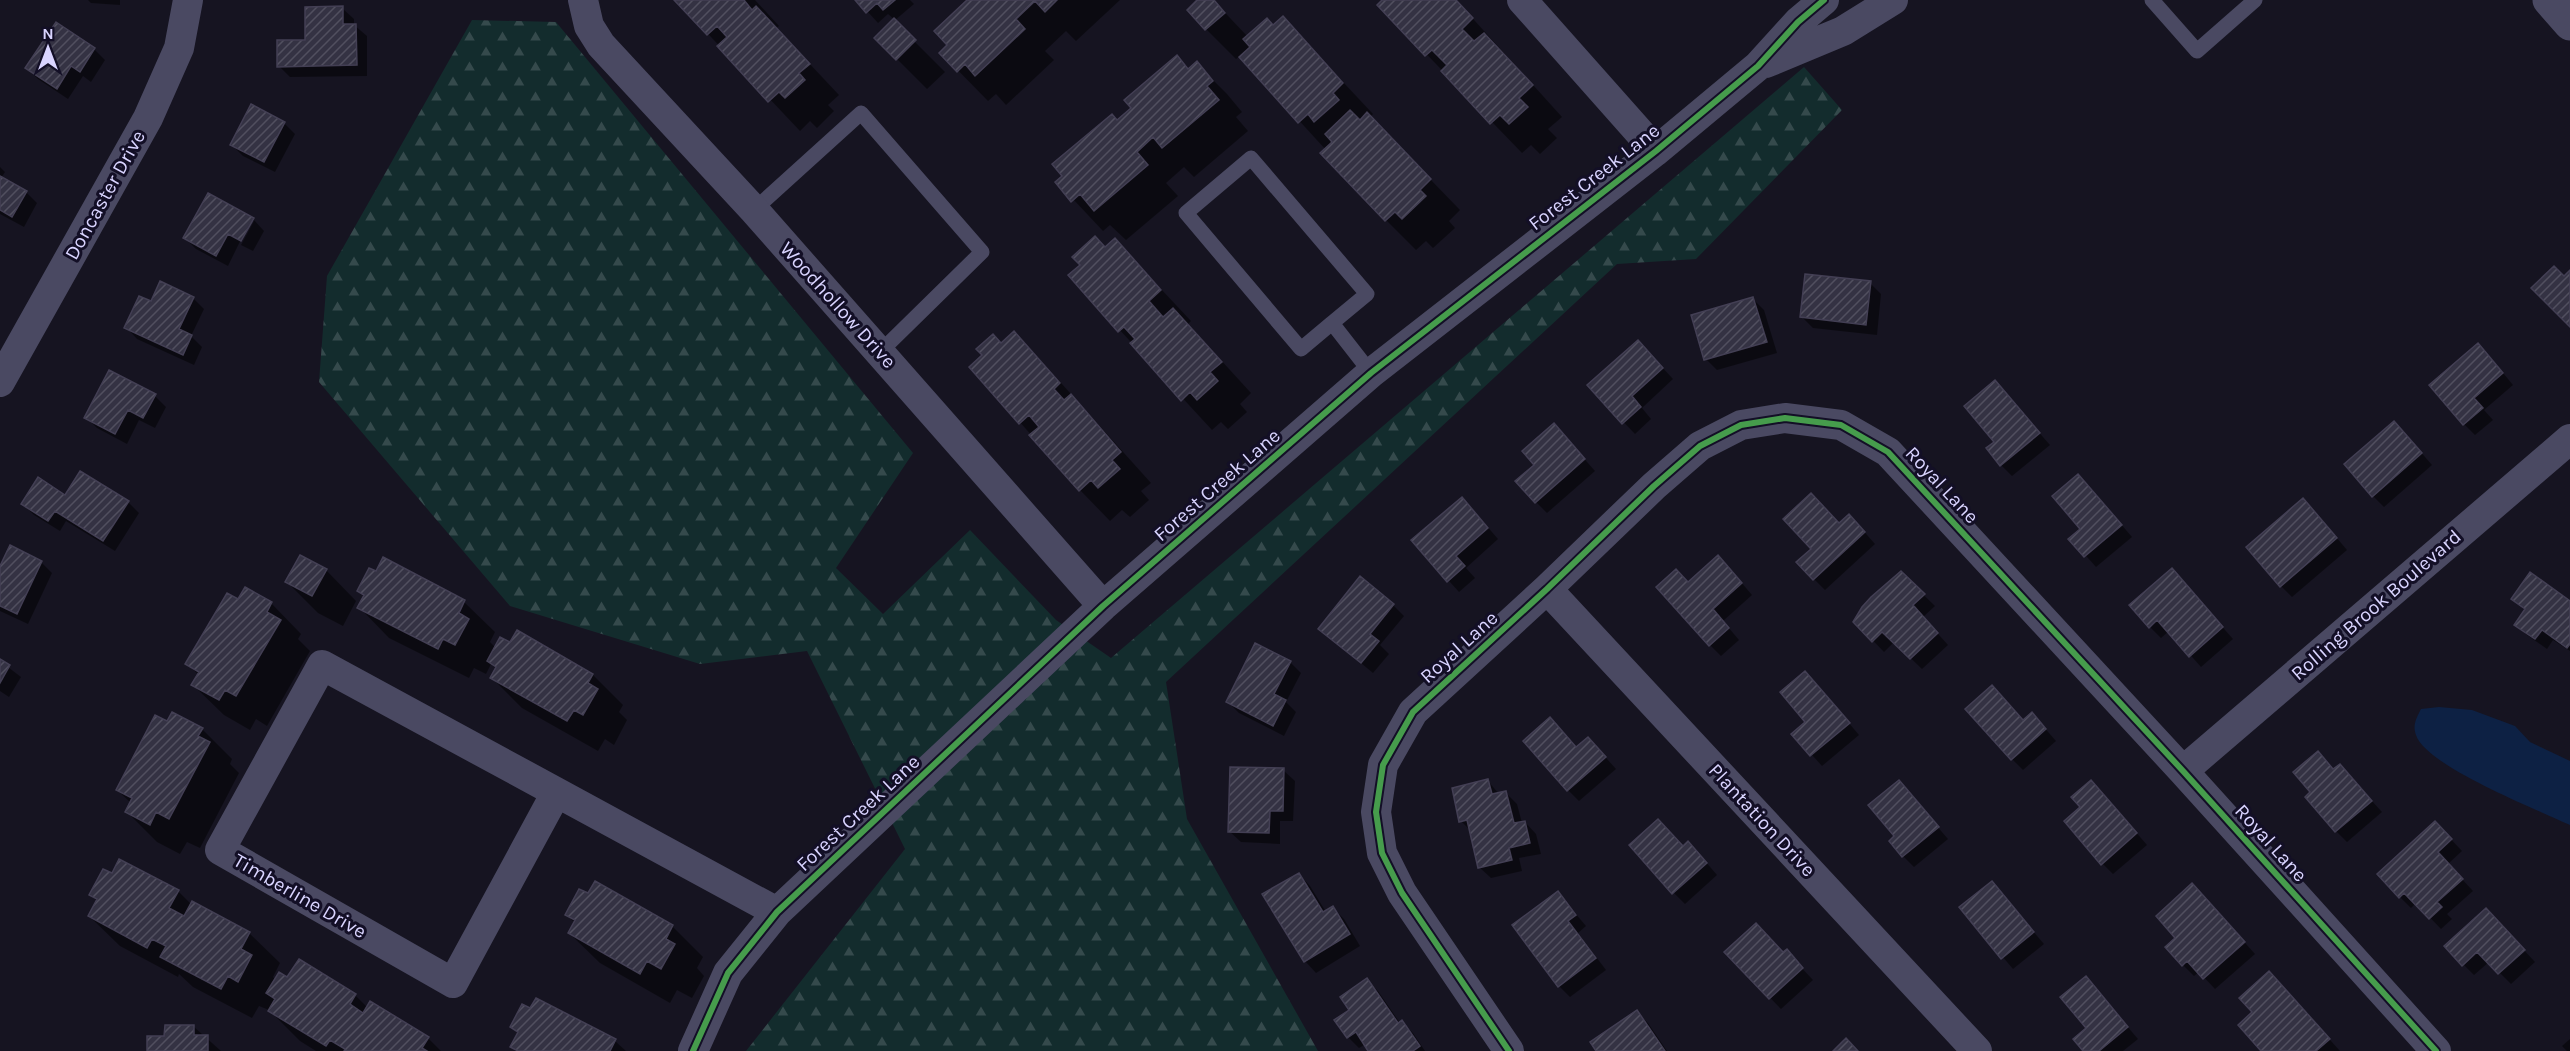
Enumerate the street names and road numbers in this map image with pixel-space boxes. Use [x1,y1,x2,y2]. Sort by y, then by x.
street label: Forest Creek Lane [1524,119,1664,235]
street label: Doncaster Drive [60,126,150,264]
street label: Woodhollow Drive [775,237,901,373]
street label: Forest Creek Lane [1149,424,1285,546]
street label: Royal Lane [1901,442,1983,528]
street label: Rolling Brook Boulevard [2286,525,2466,685]
street label: Royal Lane [1415,606,1503,688]
street label: Forest Creek Lane [792,750,924,876]
street label: Plantation Drive [1704,759,1820,881]
street label: Royal Lane [2230,799,2312,887]
street label: Timberline Drive [230,849,370,943]

